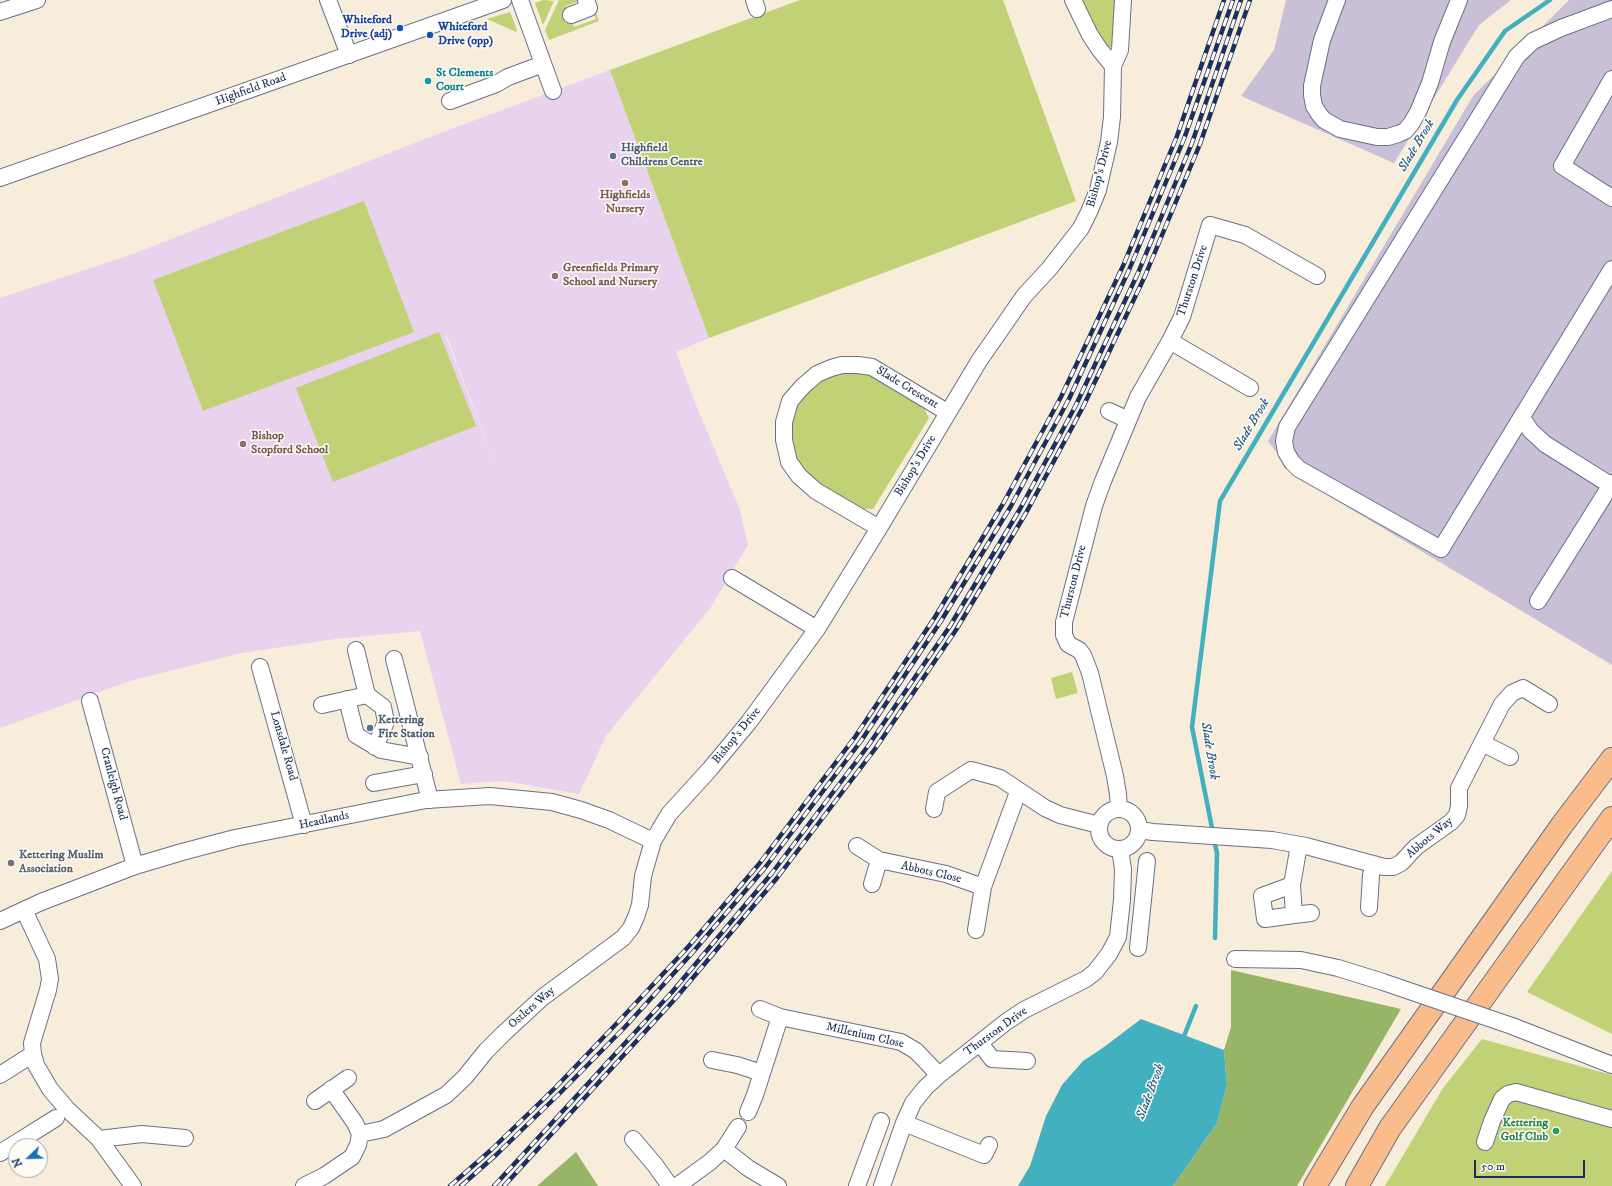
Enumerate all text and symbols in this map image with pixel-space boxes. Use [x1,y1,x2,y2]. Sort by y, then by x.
place label: Whiteford Drive (adj) [341,14,392,42]
place label: Whiteford Drive (opp) [438,21,493,49]
marker: Whiteford Drive (adj) [395,23,405,33]
marker: Whiteford Drive (opp) [425,30,435,40]
place label: St Clements Court [436,67,493,95]
street label: Highfield Road [214,71,288,109]
marker: St Clements Court [423,76,433,86]
water label: Slade Brook [1395,117,1439,175]
street label: Bishop's Drive [1084,139,1116,209]
place label: Highfield Childrens Centre [621,142,703,170]
marker: Highfield Childrens Centre [608,151,618,161]
marker: Highfields Nursery [620,178,630,188]
place label: Highfields Nursery [600,189,650,217]
street label: Thurston Drive [1175,243,1211,319]
place label: Greenfields Primary School and Nursery [563,262,659,290]
marker: Greenfields Primary School and Nursery [550,271,560,281]
street label: Slade Crescent [873,364,941,412]
water label: Slade Brook [1230,396,1274,454]
place label: Bishop Stopford School [251,430,328,458]
street label: Bishop's Drive [892,433,940,499]
marker: Bishop Stopford School [238,439,248,449]
street label: Thurston Drive [1058,544,1090,620]
street label: Bishop's Drive [710,705,764,767]
street label: Lonsdale Road [266,710,300,782]
place label: Kettering Fire Station [378,714,435,742]
water label: Slade Brook [1197,721,1221,781]
marker: Kettering Fire Station [365,723,375,733]
street label: Cranleigh Road [96,746,130,822]
street label: Headlands [298,809,350,833]
street label: Abbots Way [1404,814,1456,862]
place label: Kettering Muslim Association [19,849,103,877]
marker: Kettering Muslim Association [6,858,16,868]
street label: Abbots Close [899,859,963,887]
street label: Ostlers Way [506,984,558,1032]
street label: Thurston Drive [962,1004,1030,1060]
street label: Millenium Close [825,1020,905,1052]
water label: Slade Brook [1133,1062,1169,1122]
place label: Kettering Golf Club [1501,1117,1548,1145]
marker: Kettering Golf Club [1551,1126,1561,1136]
north arrow [8,1138,48,1178]
scale bar [1476,1152,1587,1178]
text: N [10,1155,26,1169]
text: 50 m [1481,1159,1505,1174]

